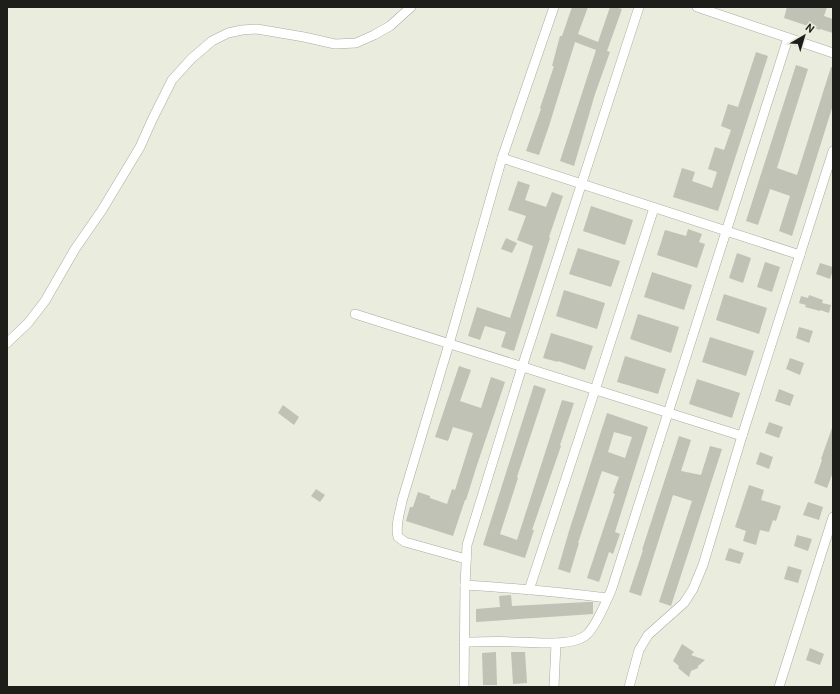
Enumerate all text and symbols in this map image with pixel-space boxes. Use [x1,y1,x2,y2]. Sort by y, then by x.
north arrow [784,16,824,56]
text: N [802,21,817,37]

